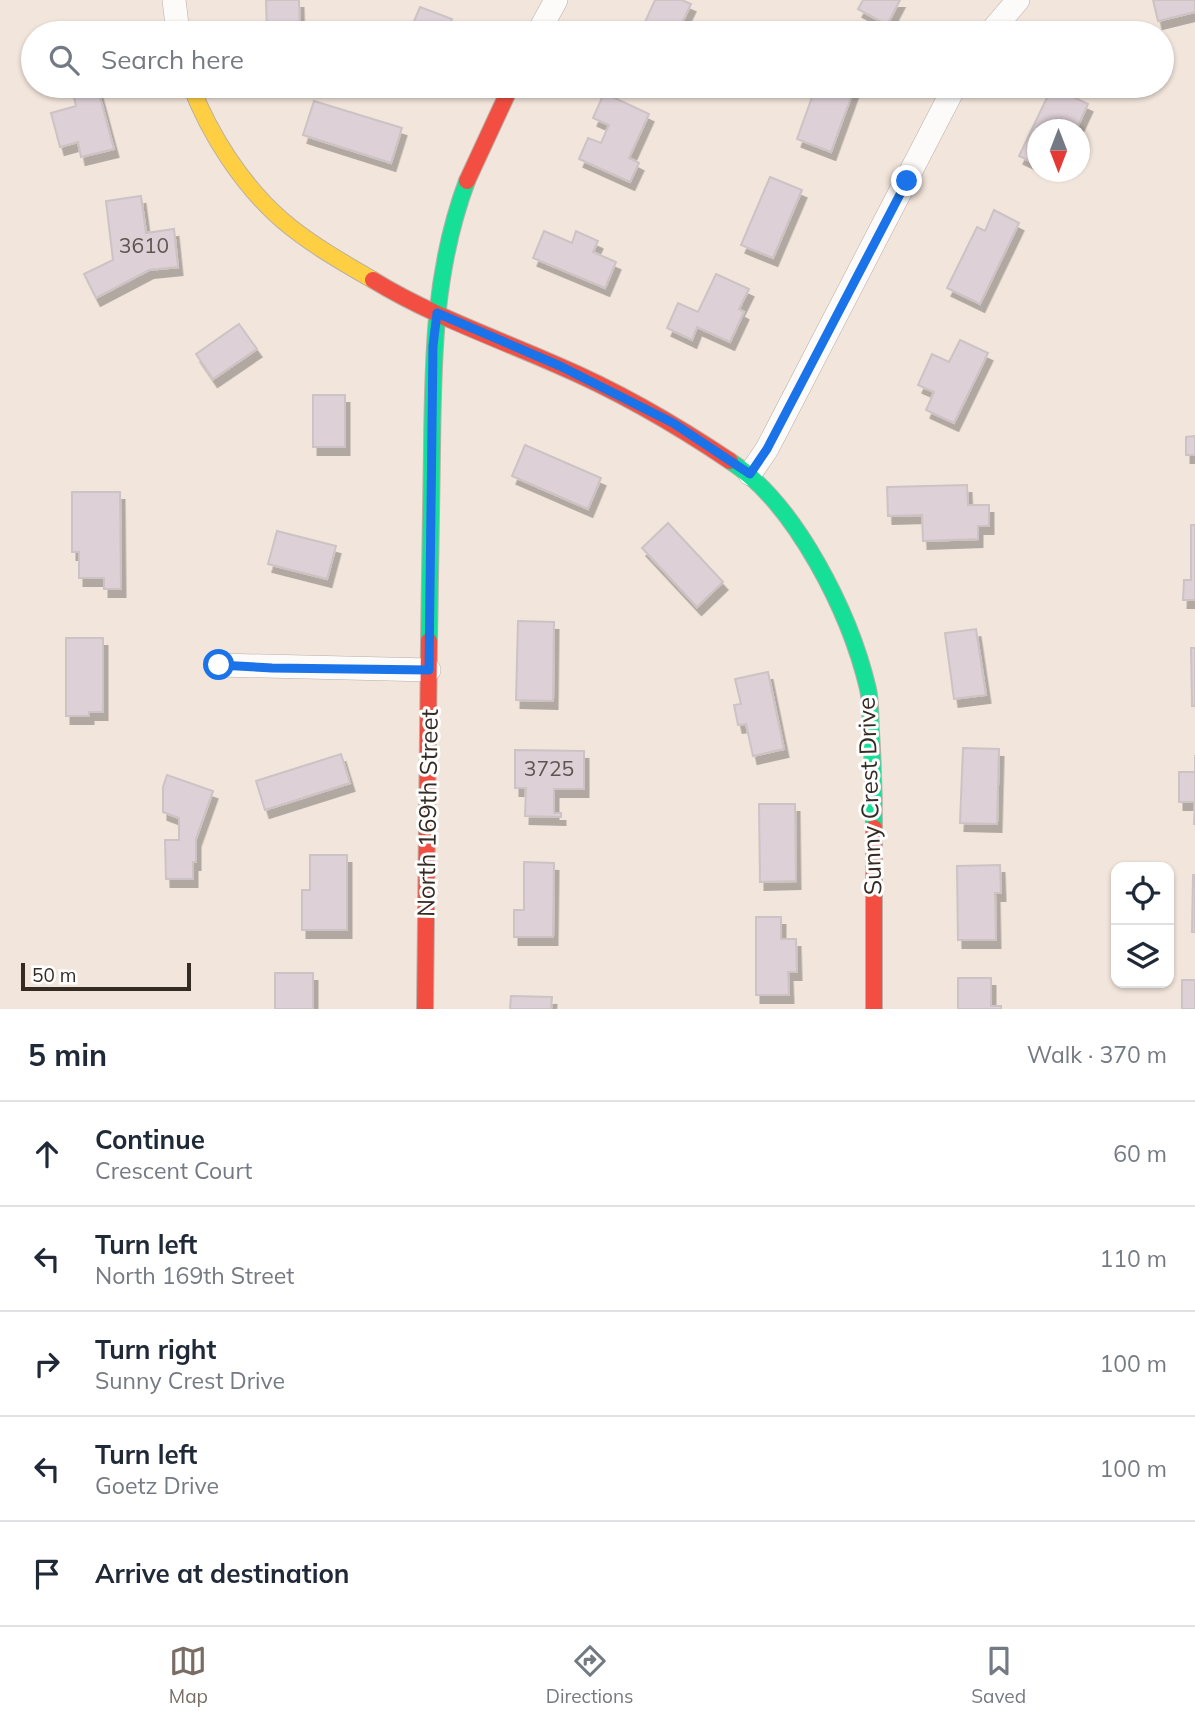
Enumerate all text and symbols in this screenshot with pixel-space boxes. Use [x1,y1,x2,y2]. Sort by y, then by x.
search box [21,21,1174,98]
icon: search [45,41,83,79]
text: Search here [101,43,244,76]
north arrow [1027,119,1090,182]
route end [891,165,922,196]
house number: 3610 [119,232,169,258]
route start [203,649,234,680]
street label: Sunny Crest Drive [851,696,887,896]
street label: North 169th Street [410,709,444,917]
house number: 3725 [524,755,574,781]
map controls [1111,862,1174,988]
button: locate [1111,862,1174,925]
button: layers [1111,925,1174,988]
scale bar [21,960,191,992]
text: 50 m [32,963,76,987]
text: 5 min [28,1036,107,1074]
text: Walk · 370 m [1027,1040,1167,1069]
text: Continue [95,1123,205,1156]
icon: ahead [28,1135,66,1173]
text: 60 m [1113,1139,1167,1168]
text: Crescent Court [95,1156,252,1185]
text: Turn left [95,1228,197,1261]
icon: left [28,1240,66,1278]
text: 110 m [1099,1244,1167,1273]
text: North 169th Street [95,1261,294,1290]
text: Turn right [95,1333,216,1366]
icon: right [28,1345,66,1383]
text: 100 m [1099,1349,1167,1378]
text: Sunny Crest Drive [95,1366,285,1395]
text: Turn left [95,1438,197,1471]
icon: left [28,1450,66,1488]
text: 100 m [1099,1454,1167,1483]
text: Goetz Drive [95,1471,219,1500]
icon: arrive [28,1555,66,1593]
text: Arrive at destination [95,1557,350,1590]
tab: Map [169,1642,208,1708]
tab: Directions [546,1642,634,1708]
tab: Saved [971,1642,1026,1708]

